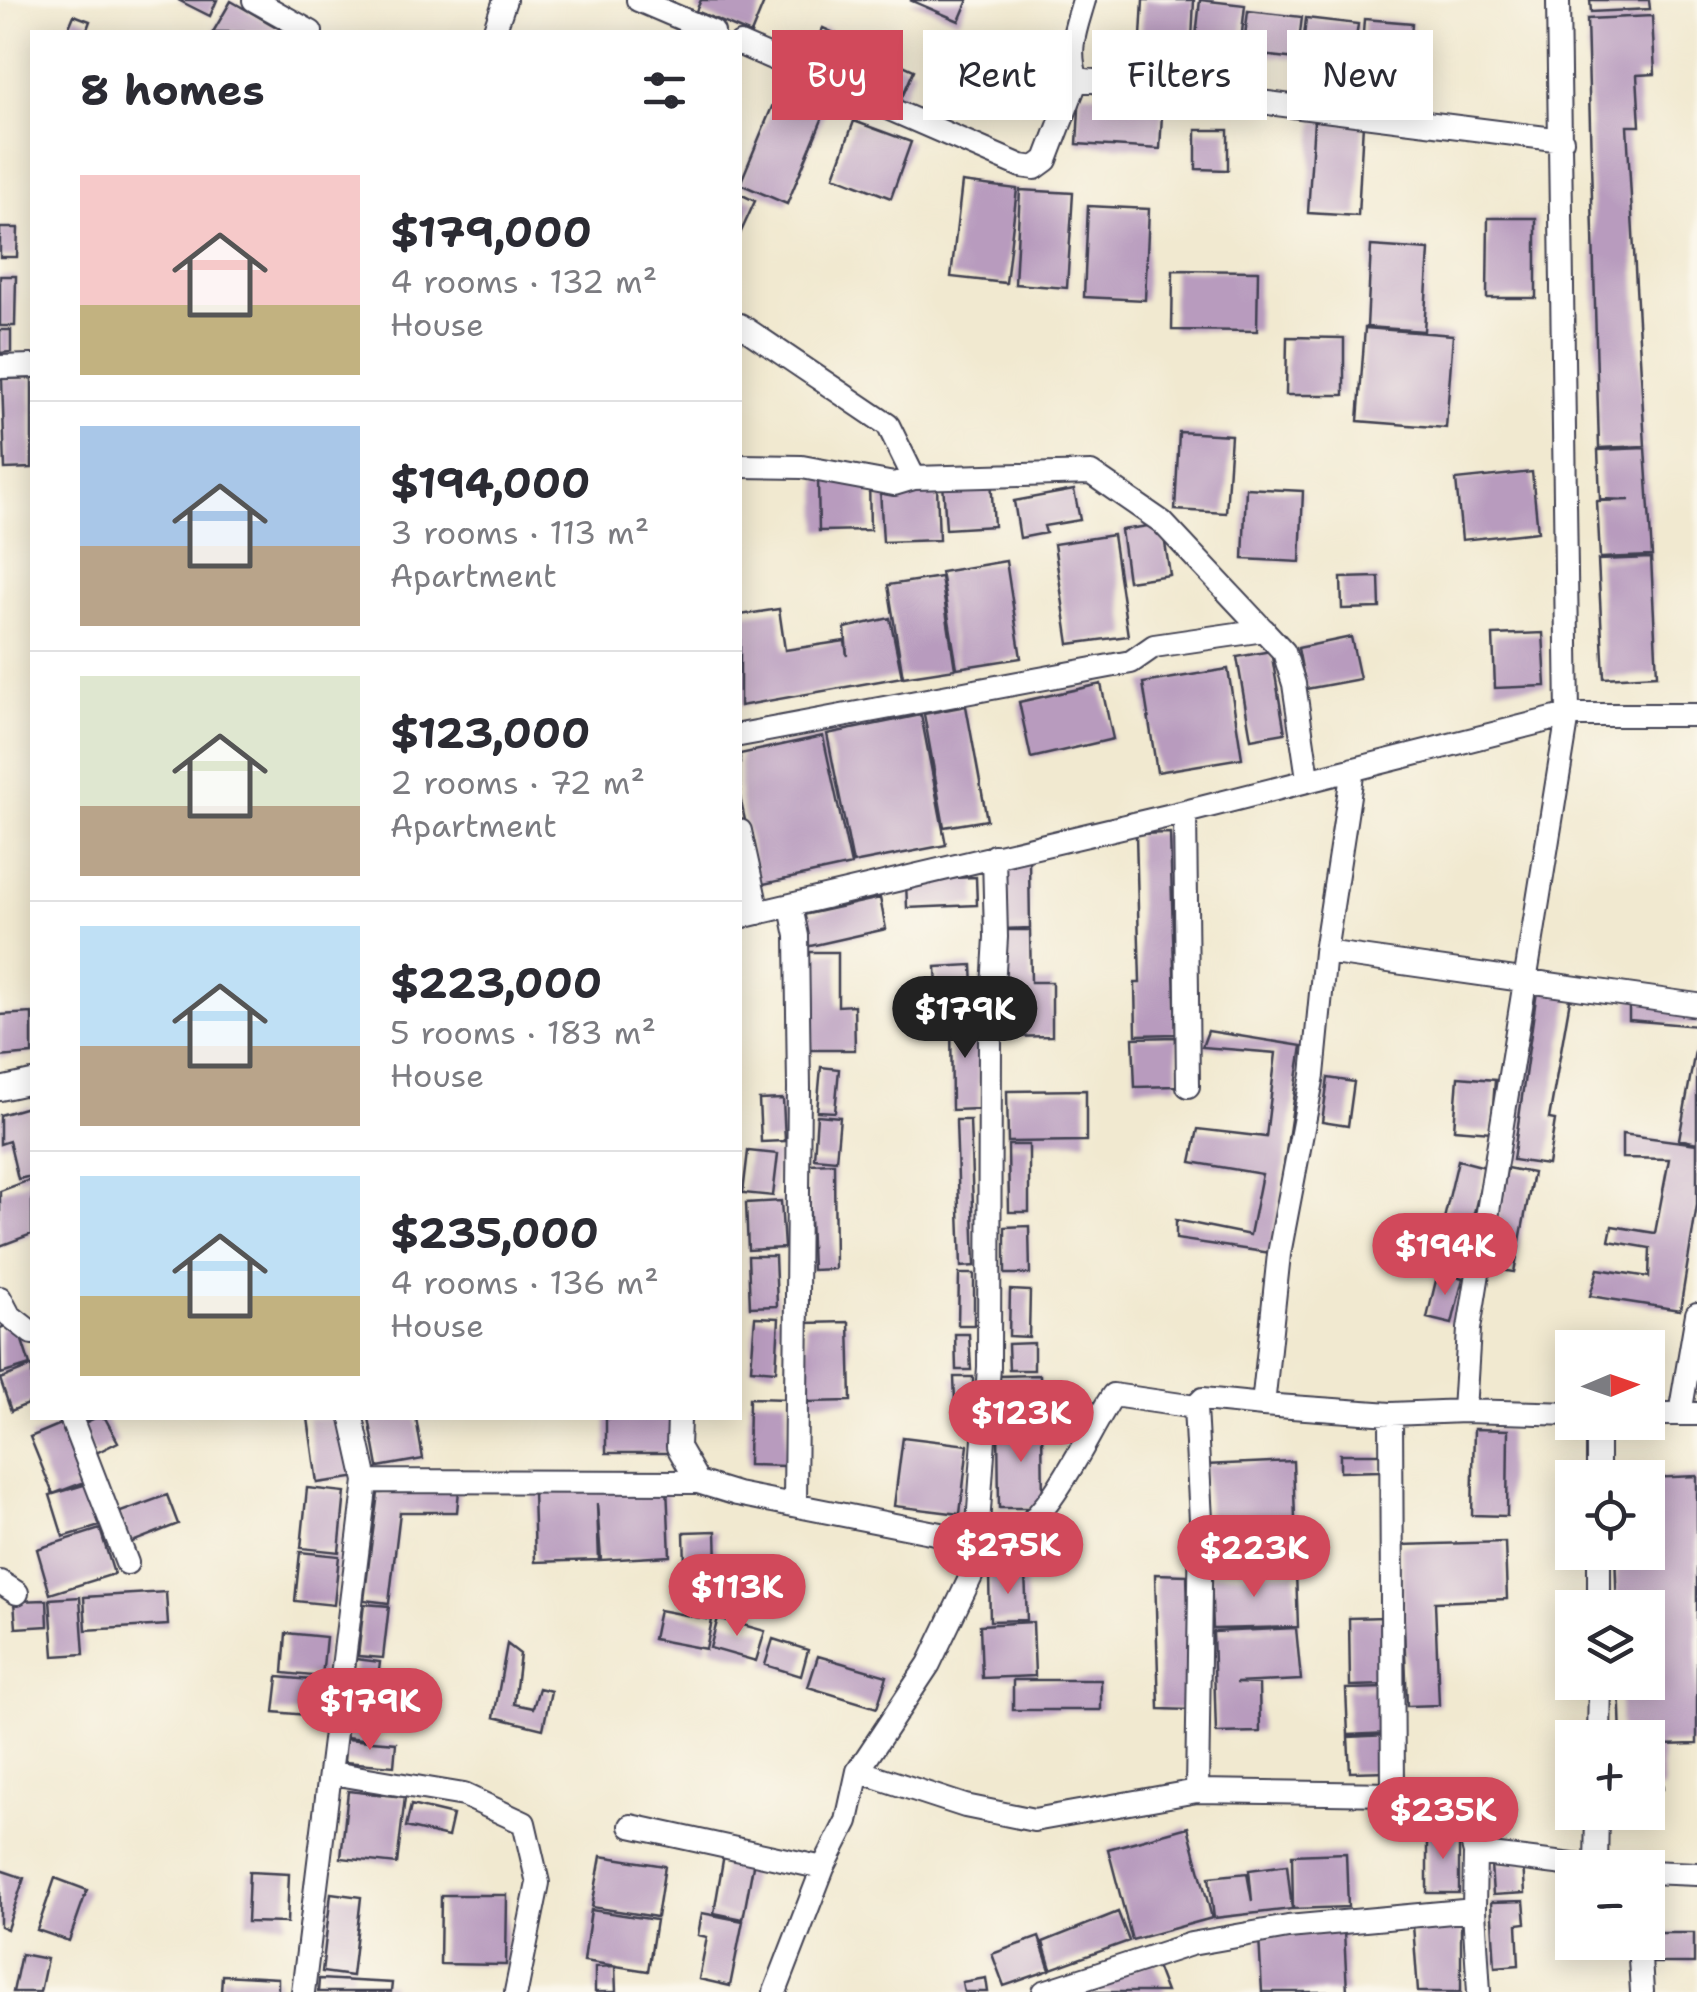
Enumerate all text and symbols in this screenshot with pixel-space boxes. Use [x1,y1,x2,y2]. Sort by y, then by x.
chip: Buy [772,30,903,120]
chip: Rent [923,30,1072,120]
chip: Filters [1092,30,1267,120]
chip: New [1287,30,1433,120]
text: 8 homes [80,62,265,118]
icon: filters [637,63,692,118]
text: $179,000 [390,204,592,260]
icon: home [160,215,280,335]
text: 4 rooms · 132 m² [390,260,657,303]
text: House [390,303,484,346]
text: $194,000 [390,455,590,511]
icon: home [160,466,280,586]
text: 3 rooms · 113 m² [390,511,649,554]
text: Apartment [390,554,557,597]
text: $123,000 [390,705,590,761]
icon: home [160,716,280,836]
text: 2 rooms · 72 m² [390,761,645,804]
text: Apartment [390,804,557,847]
text: $223,000 [390,955,602,1011]
icon: home [160,966,280,1086]
pin: $179K [895,976,1035,1061]
text: $179K [914,987,1016,1030]
text: 5 rooms · 183 m² [390,1011,656,1054]
text: House [390,1054,484,1097]
text: $235,000 [390,1205,599,1261]
pin: $194K [1375,1213,1515,1298]
icon: home [160,1216,280,1336]
text: $194K [1394,1224,1496,1267]
text: 4 rooms · 136 m² [390,1261,659,1304]
text: House [390,1304,484,1347]
north arrow [1555,1330,1665,1440]
map controls [1555,1330,1665,1960]
pin: $123K [951,1380,1091,1465]
text: $123K [971,1391,1071,1434]
button: locate [1555,1460,1665,1570]
pin: $275K [938,1512,1078,1597]
pin: $223K [1184,1515,1324,1600]
text: $275K [955,1523,1061,1566]
text: $223K [1199,1526,1309,1569]
pin: $113K [667,1554,807,1639]
text: $113K [691,1565,783,1608]
button: layers [1555,1590,1665,1700]
pin: $179K [300,1668,440,1753]
text: $179K [319,1679,421,1722]
button: + [1555,1720,1665,1830]
pin: $235K [1373,1777,1513,1862]
text: $235K [1389,1788,1497,1831]
button: − [1555,1850,1665,1960]

